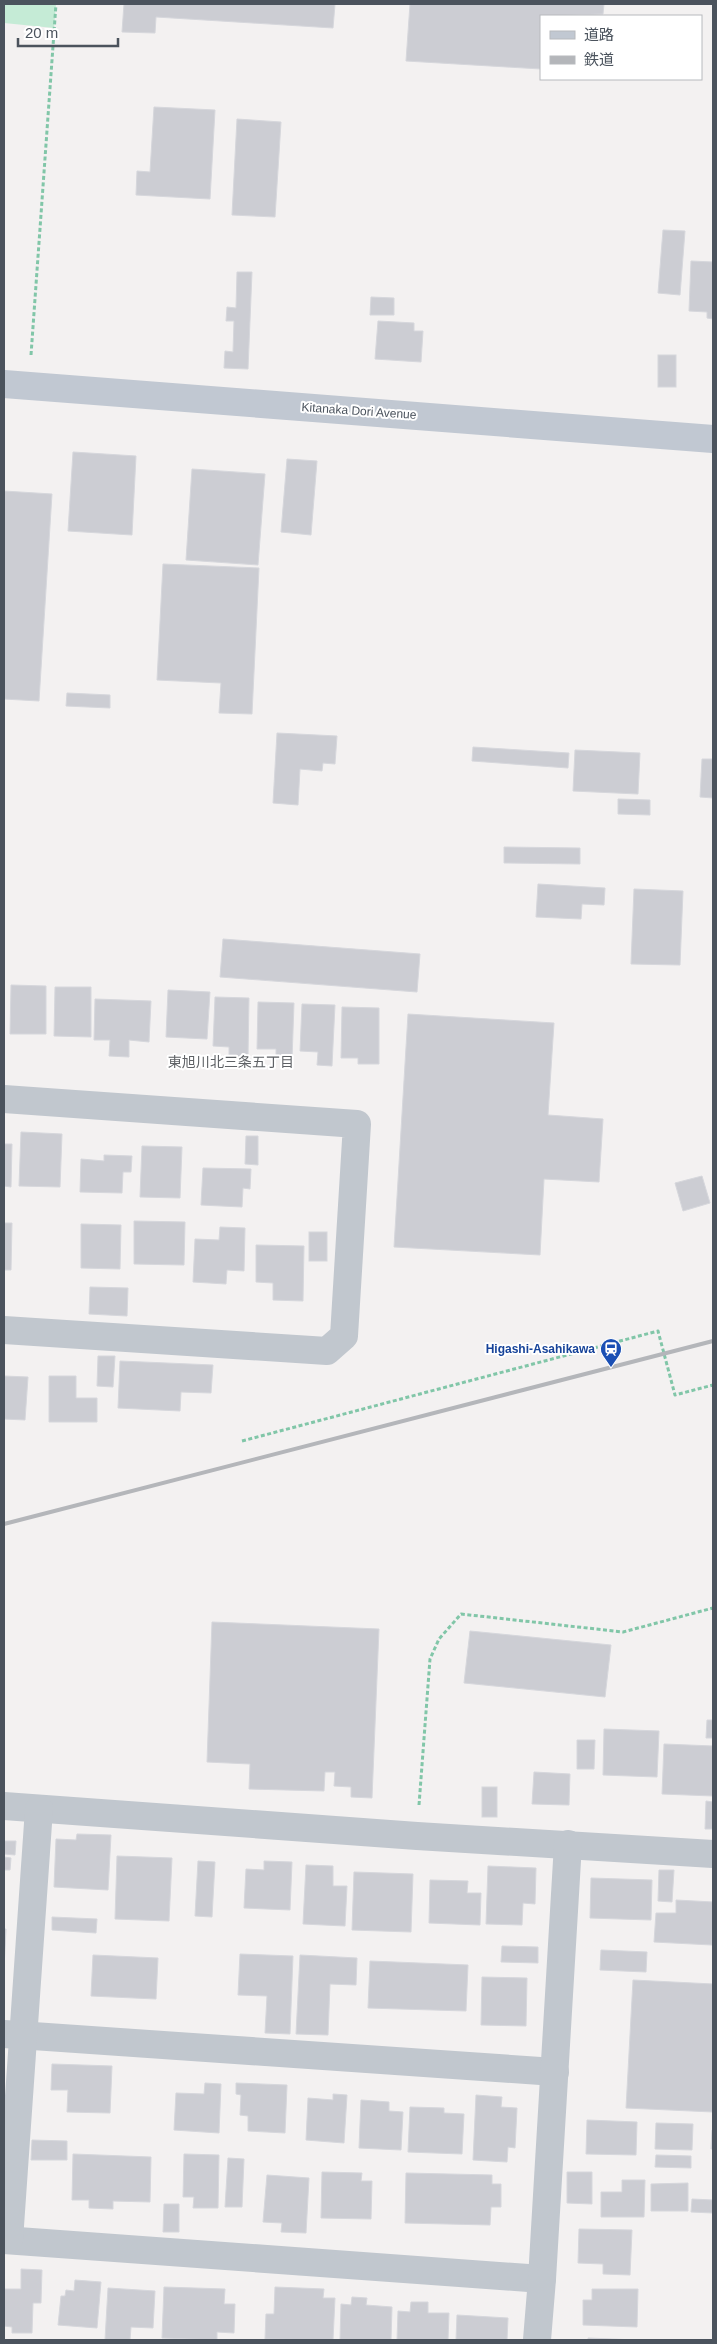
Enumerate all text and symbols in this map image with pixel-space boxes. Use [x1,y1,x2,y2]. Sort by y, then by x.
scale bar [18,15,118,47]
legend [540,15,702,80]
text: 20 m [25,24,58,41]
text: 道路 [584,26,614,43]
text: 鉄道 [584,51,614,68]
street label: Kitanaka Dori Avenue [301,400,417,422]
district label: 東旭川北三条五丁目 [168,1054,294,1070]
station icon: Higashi-Asahikawa [599,1337,623,1368]
place label: Higashi-Asahikawa [486,1342,595,1356]

